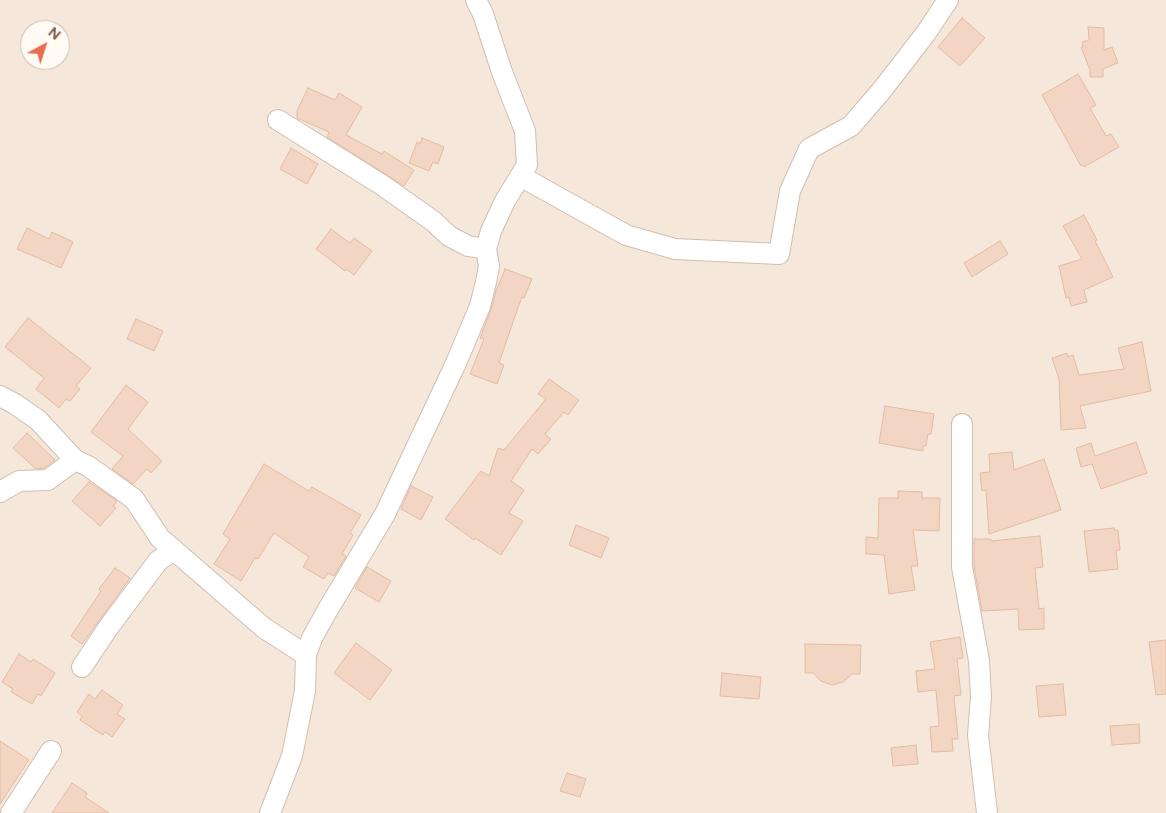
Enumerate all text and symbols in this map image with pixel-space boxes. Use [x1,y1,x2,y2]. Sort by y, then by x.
north arrow [20,20,70,70]
text: N [45,24,64,44]

